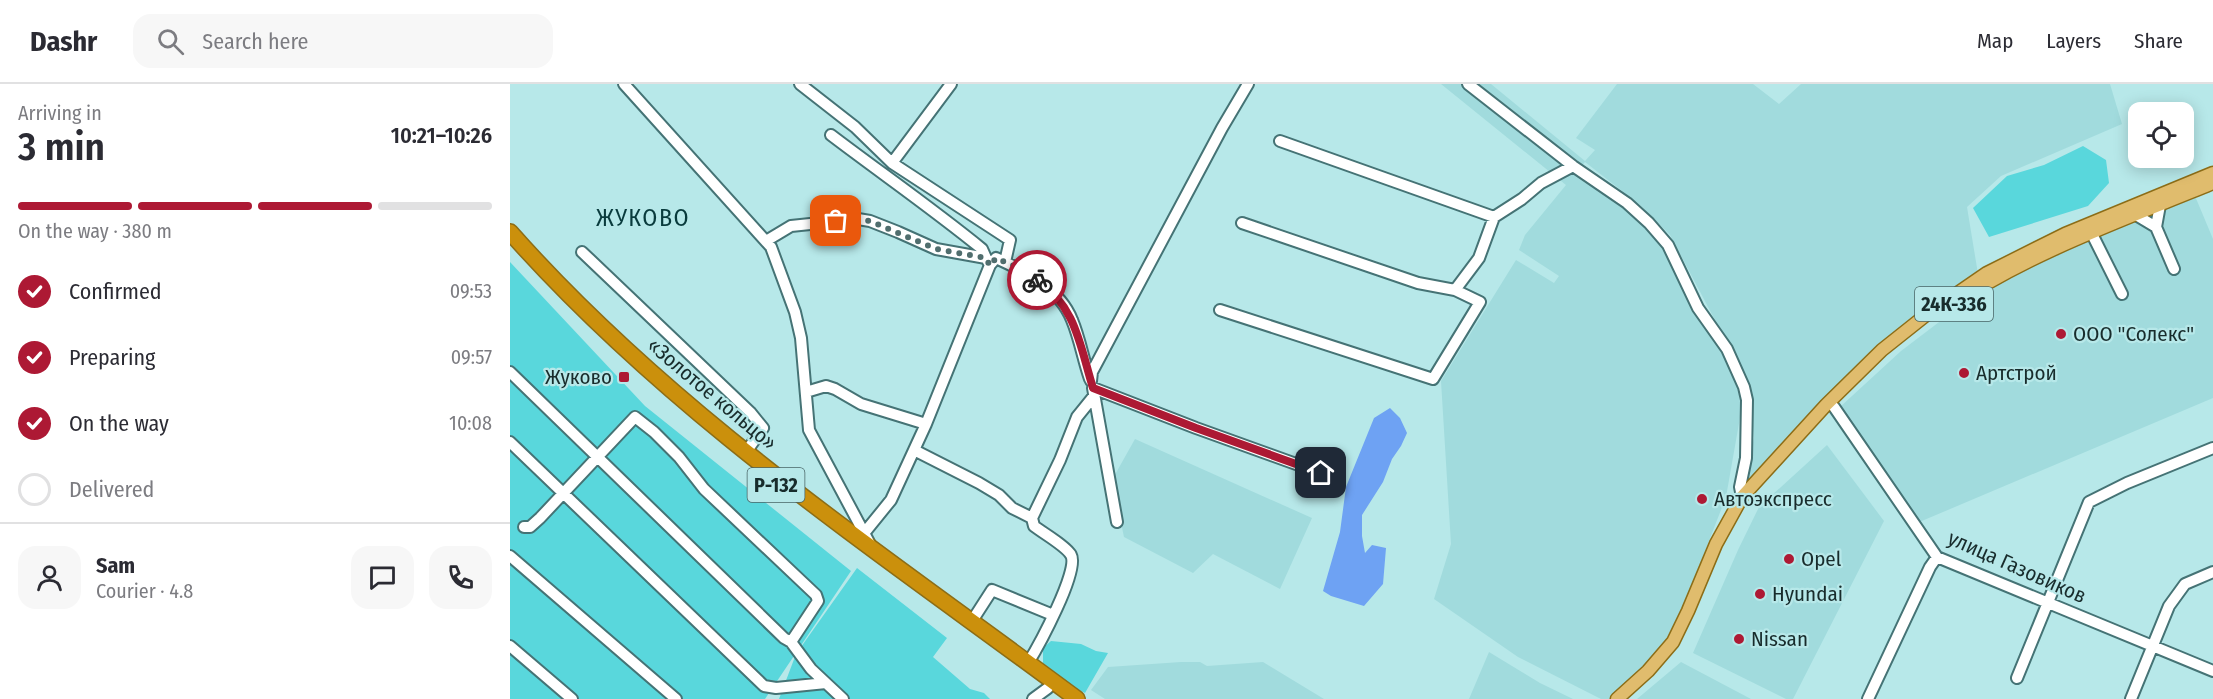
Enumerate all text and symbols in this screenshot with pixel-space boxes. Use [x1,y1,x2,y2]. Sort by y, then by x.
search box [133,14,553,68]
text: Dashr [30,25,97,58]
icon: search [154,25,187,58]
text: Search here [202,28,308,55]
text: Map [1977,28,2013,54]
text: Layers [2046,28,2101,54]
text: Share [2134,28,2183,54]
text: Arriving in [18,101,102,125]
map controls [2128,102,2194,168]
button: locate [2128,102,2194,168]
text: 10:21–10:26 [391,122,492,149]
text: 3 min [18,124,105,170]
pin [810,195,861,246]
district label: ЖУКОВО [596,204,690,232]
icon: bag [819,204,852,237]
text: On the way · 380 m [18,219,172,243]
courier [1007,250,1067,310]
icon: bike [1021,264,1054,297]
icon: check [18,275,51,308]
text: Confirmed [69,278,162,305]
text: 09:53 [450,279,492,303]
road number: 24К-336 [1915,287,1993,321]
place label: ООО "Солекс" [2073,321,2194,347]
marker: ООО "Солекс" [2054,327,2068,341]
street label: «Золотое кольцо» [642,332,782,456]
icon: check [18,341,51,374]
text: Preparing [69,344,155,371]
text: 09:57 [451,345,492,369]
place label: Артстрой [1976,360,2057,386]
place label: Жуково [545,364,612,390]
marker: Артстрой [1957,366,1971,380]
marker: Жуково [617,370,631,384]
icon: check [18,407,51,440]
text: On the way [69,410,169,437]
text: 10:08 [449,411,492,435]
pin [1295,447,1346,498]
icon: home [1304,456,1337,489]
road number: Р-132 [748,468,804,502]
text: Delivered [69,476,154,503]
place label: Автоэкспресс [1714,486,1832,512]
marker: Автоэкспресс [1695,492,1709,506]
street label: улица Газовиков [1944,525,2090,609]
button: person [18,546,81,609]
button: chat [351,546,414,609]
button: phone [429,546,492,609]
place label: Opel [1801,546,1842,572]
text: Sam [96,552,135,579]
marker: Opel [1782,552,1796,566]
text: Courier · 4.8 [96,579,193,603]
place label: Hyundai [1772,581,1843,607]
marker: Hyundai [1753,587,1767,601]
place label: Nissan [1751,626,1808,652]
marker: Nissan [1732,632,1746,646]

